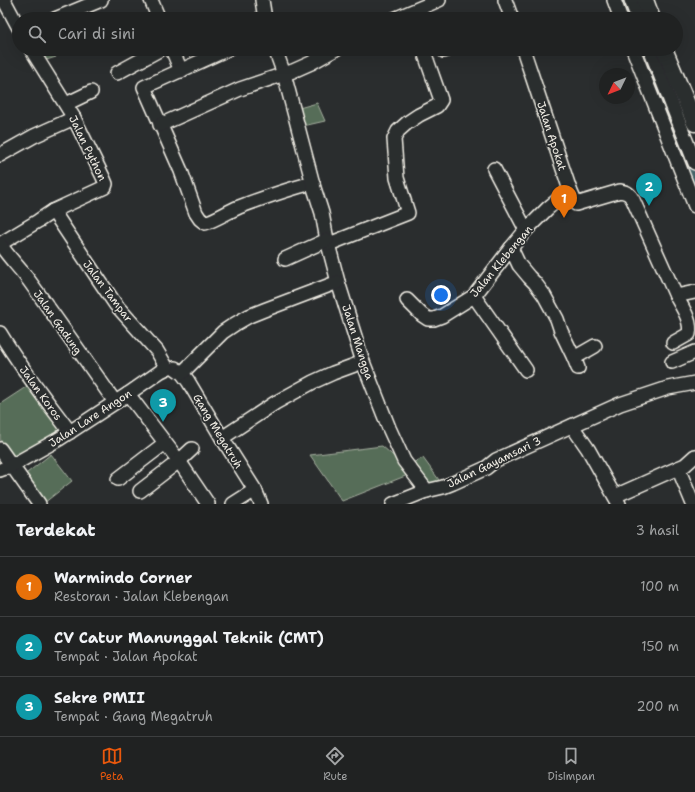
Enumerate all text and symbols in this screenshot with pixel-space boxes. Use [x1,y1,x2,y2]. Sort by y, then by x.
search box [12,12,683,56]
icon: search [26,23,48,45]
text: Cari di sini [58,24,135,44]
north arrow [599,68,635,104]
street label: Jalan Apokat [533,100,570,173]
street label: Jalan Python [65,113,110,184]
pin: 2 [636,173,662,206]
pin: 1 [551,185,577,218]
street label: Jalan Klebengan [467,222,536,300]
street label: Jalan Tampar [79,257,136,325]
your location [431,285,451,305]
street label: Jalan Gadung [30,287,86,358]
street label: Jalan Mangga [338,303,377,382]
street label: Jalan Koros [16,363,65,423]
street label: Jalan Lare Angon [46,386,135,451]
pin: 3 [150,389,176,422]
street label: Gang Megatruh [189,391,246,472]
street label: Jalan Gayamsari 3 [445,433,544,492]
text: Terdekat [16,519,96,541]
text: 3 hasil [636,522,679,539]
text: Warmindo Corner [54,568,192,588]
text: 1 [26,578,32,595]
text: 100 m [640,578,679,595]
text: Restoran · Jalan Klebengan [54,588,229,605]
text: CV Catur Manunggal Teknik (CMT) [54,628,324,648]
text: 2 [24,638,34,655]
text: 150 m [641,638,679,655]
text: Tempat · Jalan Apokat [54,648,198,665]
text: Sekre PMII [54,688,145,708]
text: 3 [24,698,34,715]
text: 200 m [637,698,679,715]
text: Tempat · Gang Megatruh [54,708,213,725]
tab: Peta [100,745,123,784]
tab: Rute [323,745,348,784]
tab: Disimpan [547,745,595,784]

